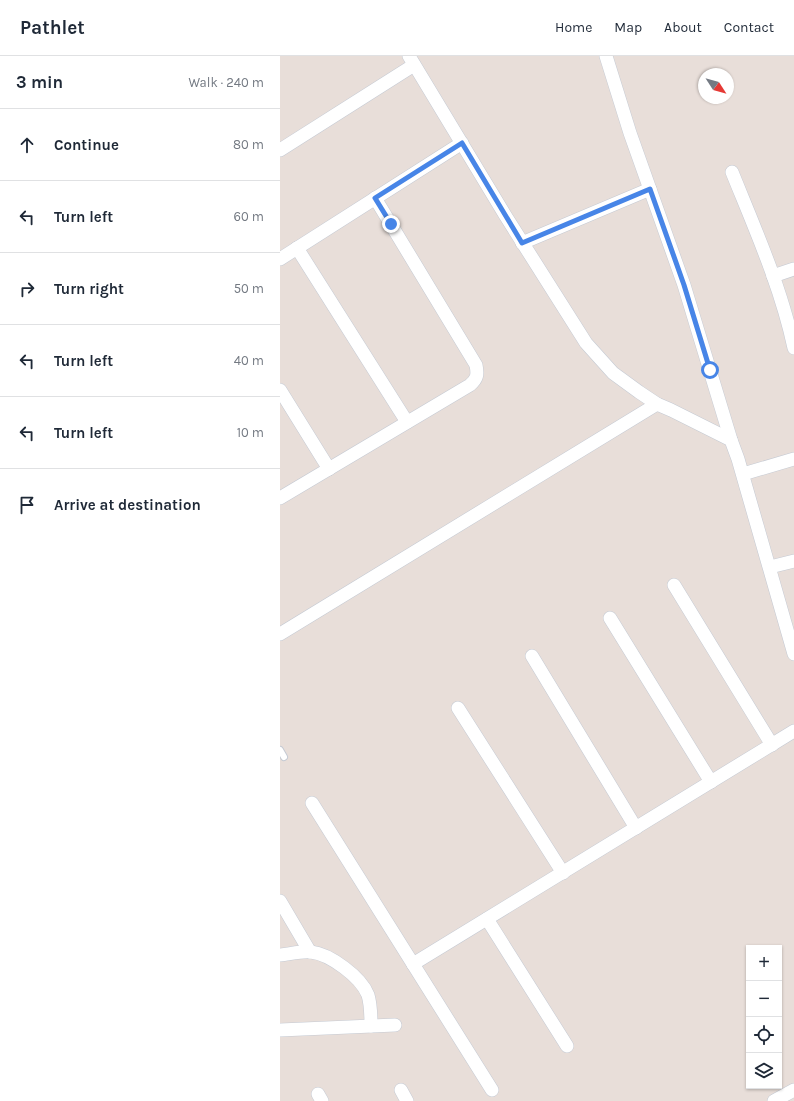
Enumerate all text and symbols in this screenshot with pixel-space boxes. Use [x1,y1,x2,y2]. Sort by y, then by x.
text: Pathlet [20,17,85,39]
text: Home [555,19,592,36]
text: Map [614,19,642,36]
text: About [664,19,702,36]
text: Contact [724,19,774,36]
north arrow [698,68,734,104]
text: 3 min [16,72,63,92]
text: Walk · 240 m [188,75,264,90]
icon: ahead [16,134,38,156]
text: Continue [54,136,119,154]
text: 80 m [233,137,264,152]
icon: left [16,206,38,228]
text: Turn left [54,208,113,226]
text: 60 m [234,209,264,224]
route end [382,215,400,233]
icon: right [16,278,38,300]
text: Turn right [54,280,124,298]
text: 50 m [234,281,264,296]
icon: left [16,350,38,372]
text: Turn left [54,352,113,370]
text: 40 m [234,353,264,368]
route start [701,361,719,379]
icon: left [16,422,38,444]
text: Turn left [54,424,113,442]
text: 10 m [237,425,264,440]
icon: arrive [16,494,38,516]
text: Arrive at destination [54,496,201,514]
map controls [746,945,782,1089]
button: + [746,945,782,981]
button: − [746,981,782,1017]
button: locate [746,1017,782,1053]
button: layers [746,1053,782,1089]

